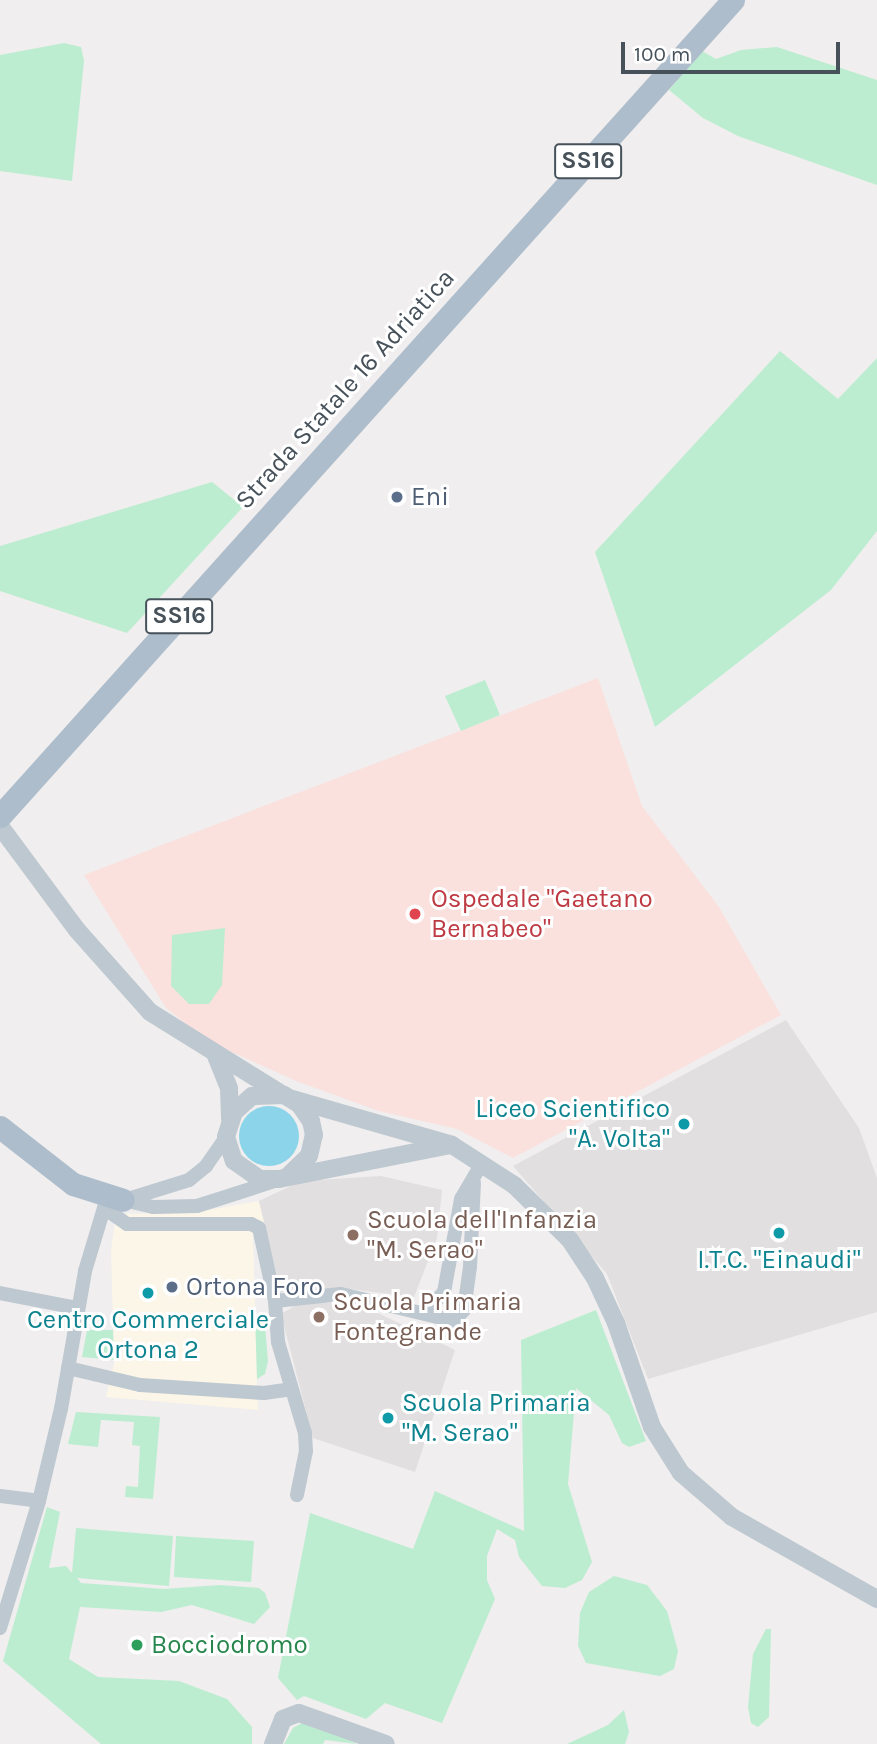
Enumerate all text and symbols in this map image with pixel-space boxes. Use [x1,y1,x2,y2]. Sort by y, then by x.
scale bar [625,28,844,72]
text: 100 m [634,42,691,66]
road number: SS16 [553,140,623,182]
street label: Strada Statale 16 Adriatica [229,262,461,516]
place label: Eni [411,481,449,513]
marker: Eni [389,489,405,505]
road number: SS16 [144,596,214,636]
place label: Ospedale "Gaetano Bernabeo" [431,883,653,944]
marker: Ospedale "Gaetano Bernabeo" [405,904,425,924]
place label: Liceo Scientifico "A. Volta" [475,1093,670,1154]
marker: Liceo Scientifico "A. Volta" [676,1116,692,1132]
place label: Scuola dell'Infanzia "M. Serao" [367,1204,597,1266]
marker: I.T.C. "Einaudi" [771,1225,787,1241]
marker: Scuola dell'Infanzia "M. Serao" [345,1227,361,1243]
place label: I.T.C. "Einaudi" [697,1244,861,1276]
place label: Ortona Foro [186,1271,323,1303]
marker: Ortona Foro [164,1279,180,1295]
marker: Centro Commerciale Ortona 2 [140,1285,156,1301]
place label: Scuola Primaria Fontegrande [333,1286,521,1348]
place label: Centro Commerciale Ortona 2 [27,1304,269,1366]
marker: Scuola Primaria Fontegrande [311,1309,327,1325]
place label: Scuola Primaria "M. Serao" [402,1387,590,1448]
marker: Scuola Primaria "M. Serao" [380,1410,396,1426]
place label: Bocciodromo [151,1629,308,1661]
marker: Bocciodromo [129,1637,145,1653]

